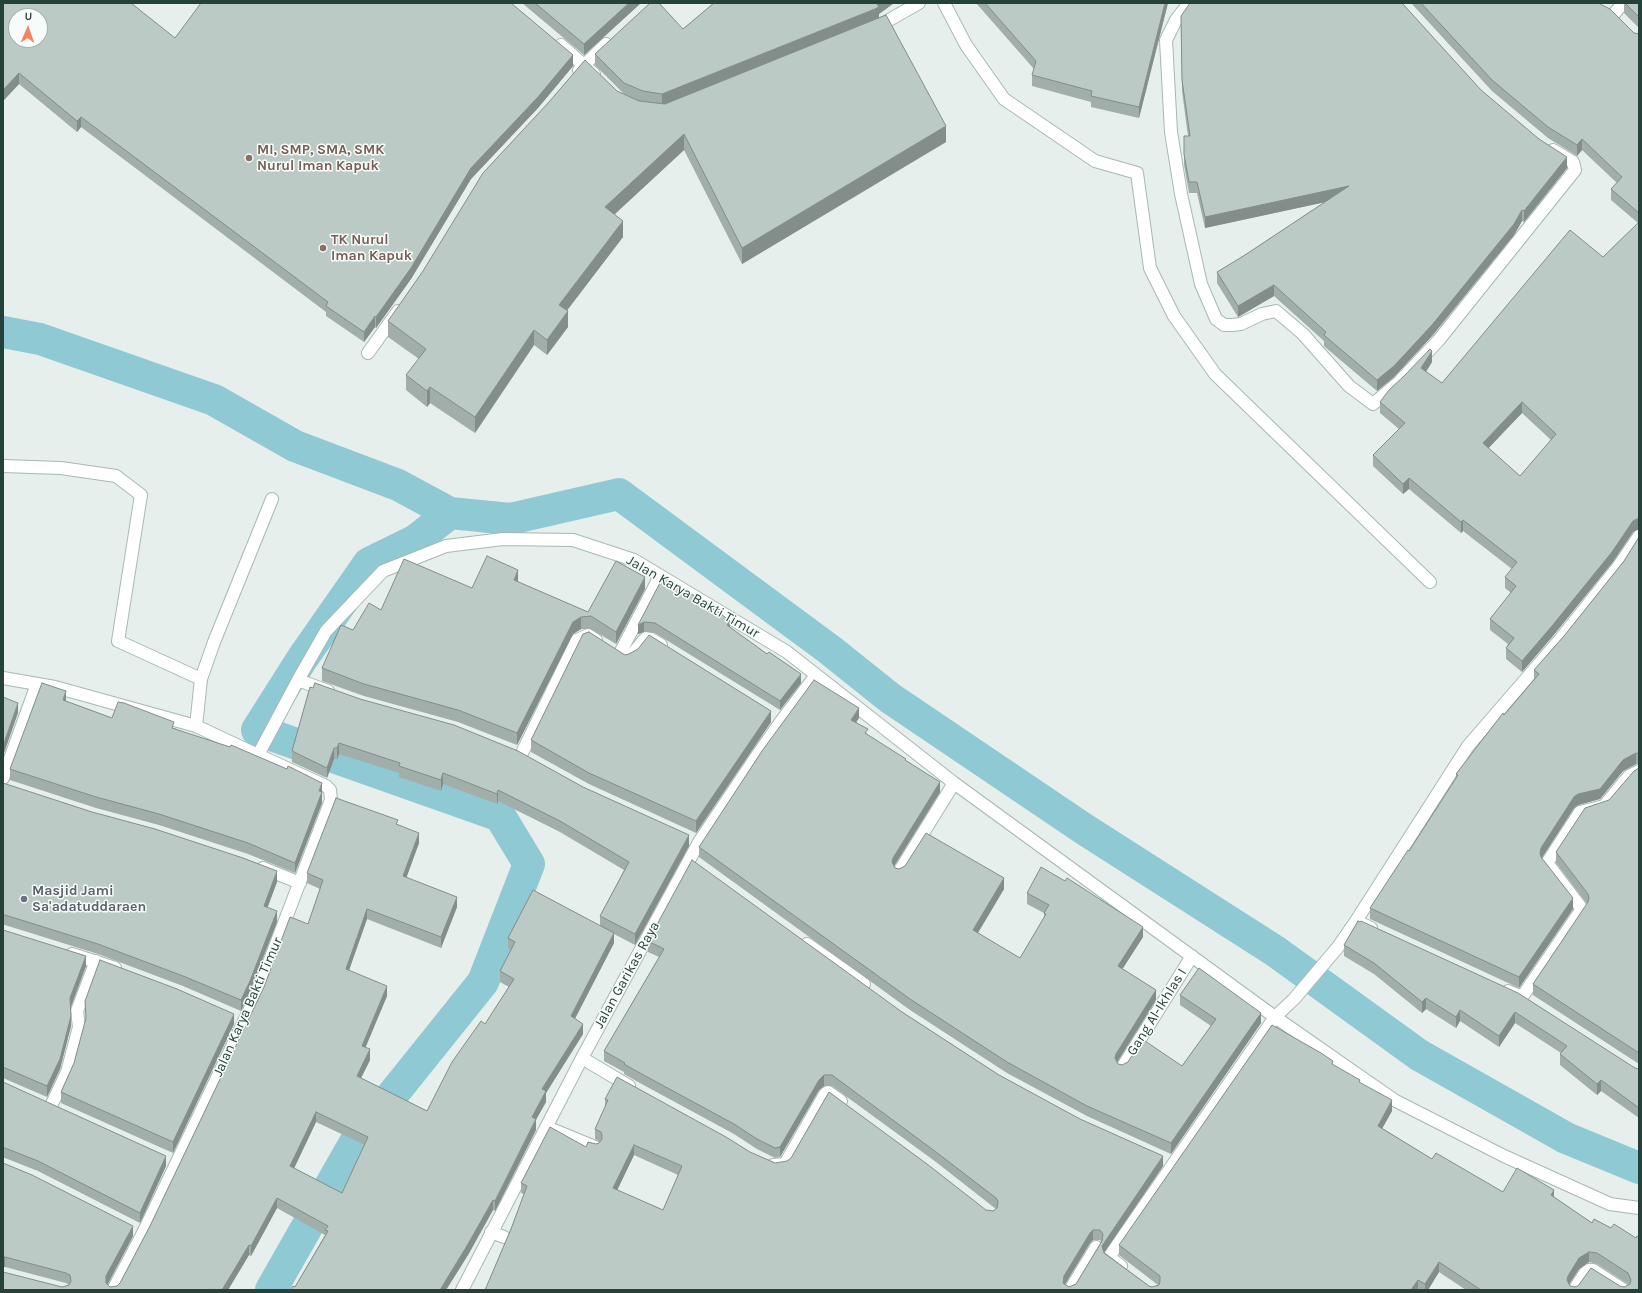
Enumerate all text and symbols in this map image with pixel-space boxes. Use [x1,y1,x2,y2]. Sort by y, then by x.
north arrow [8,8,48,48]
text: U [24,10,32,23]
place label: MI, SMP, SMA, SMK Nurul Iman Kapuk [257,142,384,174]
marker: MI, SMP, SMA, SMK Nurul Iman Kapuk [244,153,254,163]
place label: TK Nurul Iman Kapuk [331,232,412,264]
marker: TK Nurul Iman Kapuk [318,243,328,253]
street label: Jalan Karya Bakti Timur [624,552,762,642]
place label: Masjid Jami Sa'adatuddaraen [32,883,146,916]
marker: Masjid Jami Sa'adatuddaraen [19,894,29,904]
street label: Jalan Garikas Raya [591,919,663,1031]
street label: Jalan Karya Bakti Timur [210,935,286,1079]
street label: Gang Al-Ikhlas I [1123,965,1191,1059]

